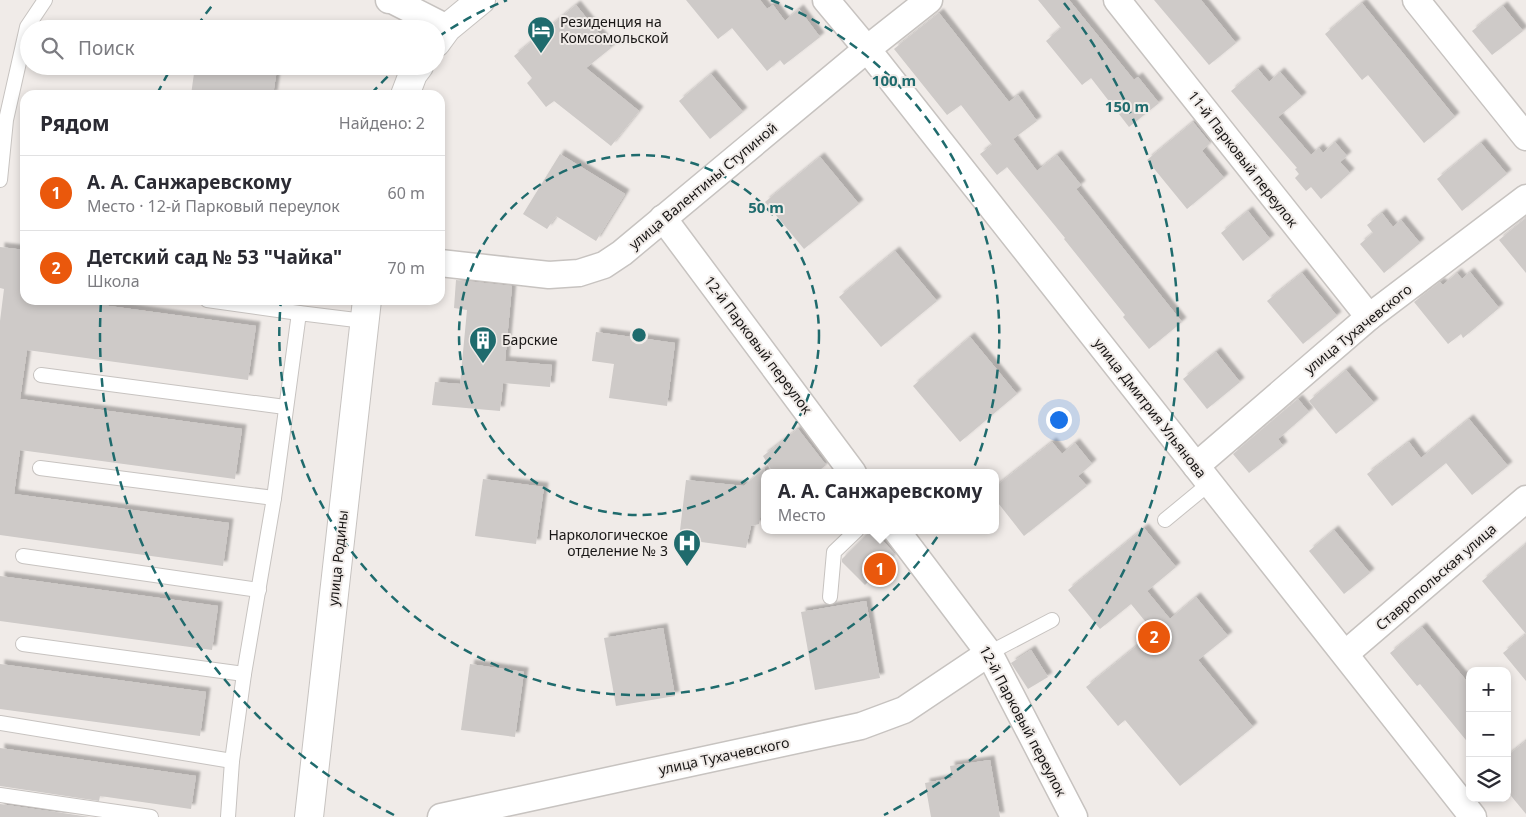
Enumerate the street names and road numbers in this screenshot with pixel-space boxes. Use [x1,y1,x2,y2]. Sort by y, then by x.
street label: 11-й Парковый переулок [1184,87,1303,231]
street label: улица Валентины Ступиной [624,118,781,253]
street label: 12-й Парковый переулок [700,272,817,418]
street label: улица Тухачевского [1300,279,1415,378]
street label: улица Дмитрия Ульянова [1090,334,1211,482]
street label: улица Родины [323,509,352,607]
street label: Ставропольская улица [1371,519,1500,634]
street label: 12-й Парковый переулок [976,642,1072,800]
street label: улица Тухачевского [657,732,791,779]

